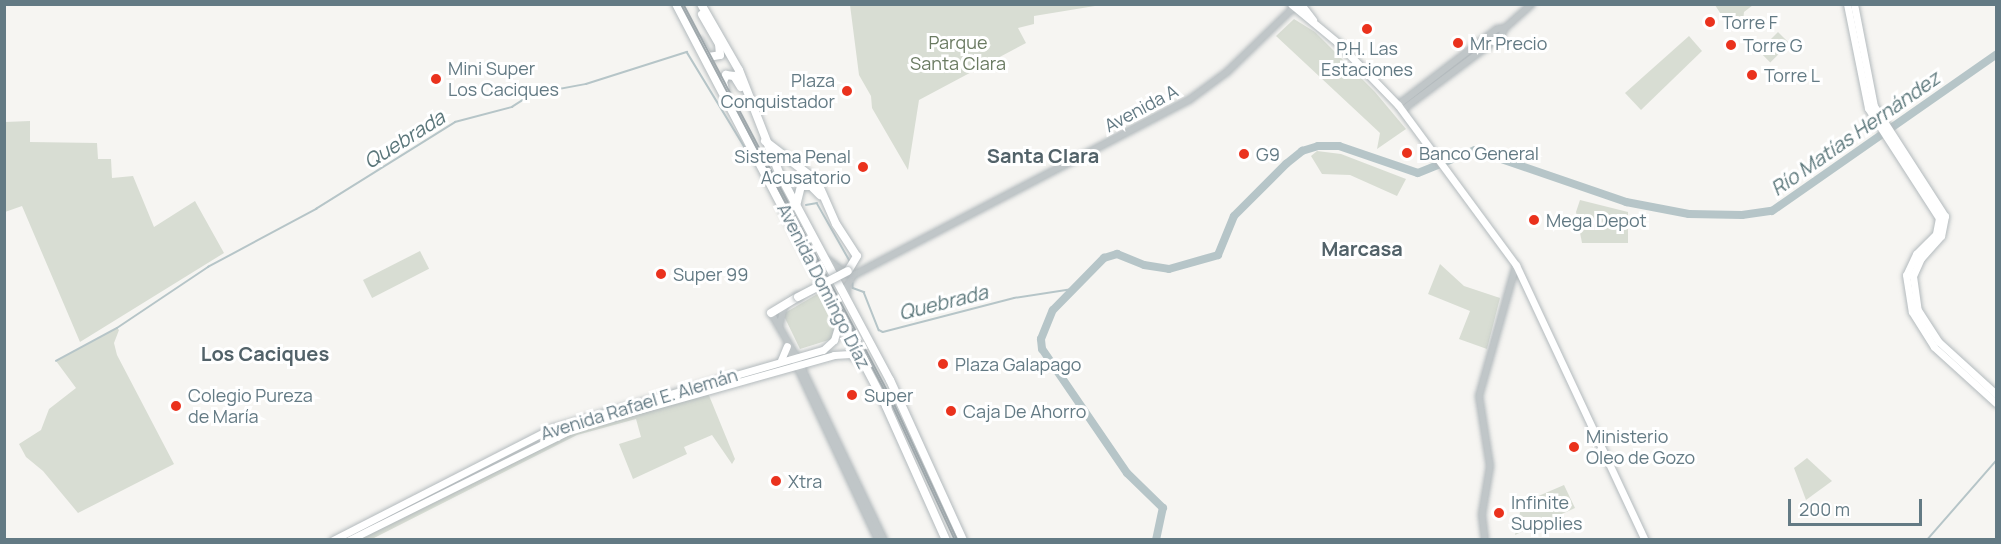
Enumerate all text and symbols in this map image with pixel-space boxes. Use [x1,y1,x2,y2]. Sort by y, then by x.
place label: Torre F [1722,11,1778,33]
marker: Torre F [1703,15,1717,29]
marker: P.H. Las Estaciones [1360,22,1374,36]
park label: Parque Santa Clara [910,32,1006,74]
place label: Mr Precio [1470,32,1547,54]
place label: Torre G [1743,34,1803,56]
marker: Mr Precio [1451,36,1465,50]
place label: P.H. Las Estaciones [1321,38,1413,80]
marker: Torre G [1724,38,1738,52]
place label: Mini Super Los Caciques [448,58,559,100]
place label: Torre L [1764,64,1820,86]
water label: Río Matías Hernández [1766,66,1944,200]
marker: Torre L [1745,68,1759,82]
place label: Plaza Conquistador [721,70,835,112]
marker: Mini Super Los Caciques [429,72,443,86]
street label: Avenida A [1100,80,1182,136]
marker: Plaza Conquistador [840,84,854,98]
water label: Quebrada [359,105,449,173]
place label: Banco General [1419,142,1539,164]
district label: Santa Clara [987,143,1099,167]
place label: G9 [1256,143,1280,165]
place label: Sistema Penal Acusatorio [734,146,851,188]
marker: Banco General [1400,146,1414,160]
marker: G9 [1237,147,1251,161]
marker: Sistema Penal Acusatorio [856,160,870,174]
street label: Avenida Domingo Díaz [773,200,875,372]
place label: Mega Depot [1546,209,1647,231]
marker: Mega Depot [1527,213,1541,227]
district label: Marcasa [1321,236,1403,260]
place label: Super 99 [673,263,748,285]
marker: Super 99 [654,267,668,281]
water label: Quebrada [896,279,990,325]
district label: Los Caciques [201,341,329,365]
place label: Plaza Galapago [955,353,1082,375]
marker: Plaza Galapago [936,357,950,371]
street label: Avenida Rafael E. Alemán [538,364,740,444]
place label: Super [864,384,913,406]
place label: Colegio Pureza de María [188,385,313,428]
marker: Super [845,388,859,402]
marker: Colegio Pureza de María [169,399,183,413]
place label: Caja De Ahorro [963,400,1086,422]
marker: Caja De Ahorro [944,404,958,418]
place label: Ministerio Oleo de Gozo [1586,426,1695,468]
marker: Ministerio Oleo de Gozo [1567,440,1581,454]
place label: Xtra [788,470,822,492]
marker: Xtra [769,474,783,488]
scale bar [1791,487,1924,525]
place label: Infinite Supplies [1511,492,1582,534]
text: 200 m [1799,497,1850,521]
marker: Infinite Supplies [1492,506,1506,520]

